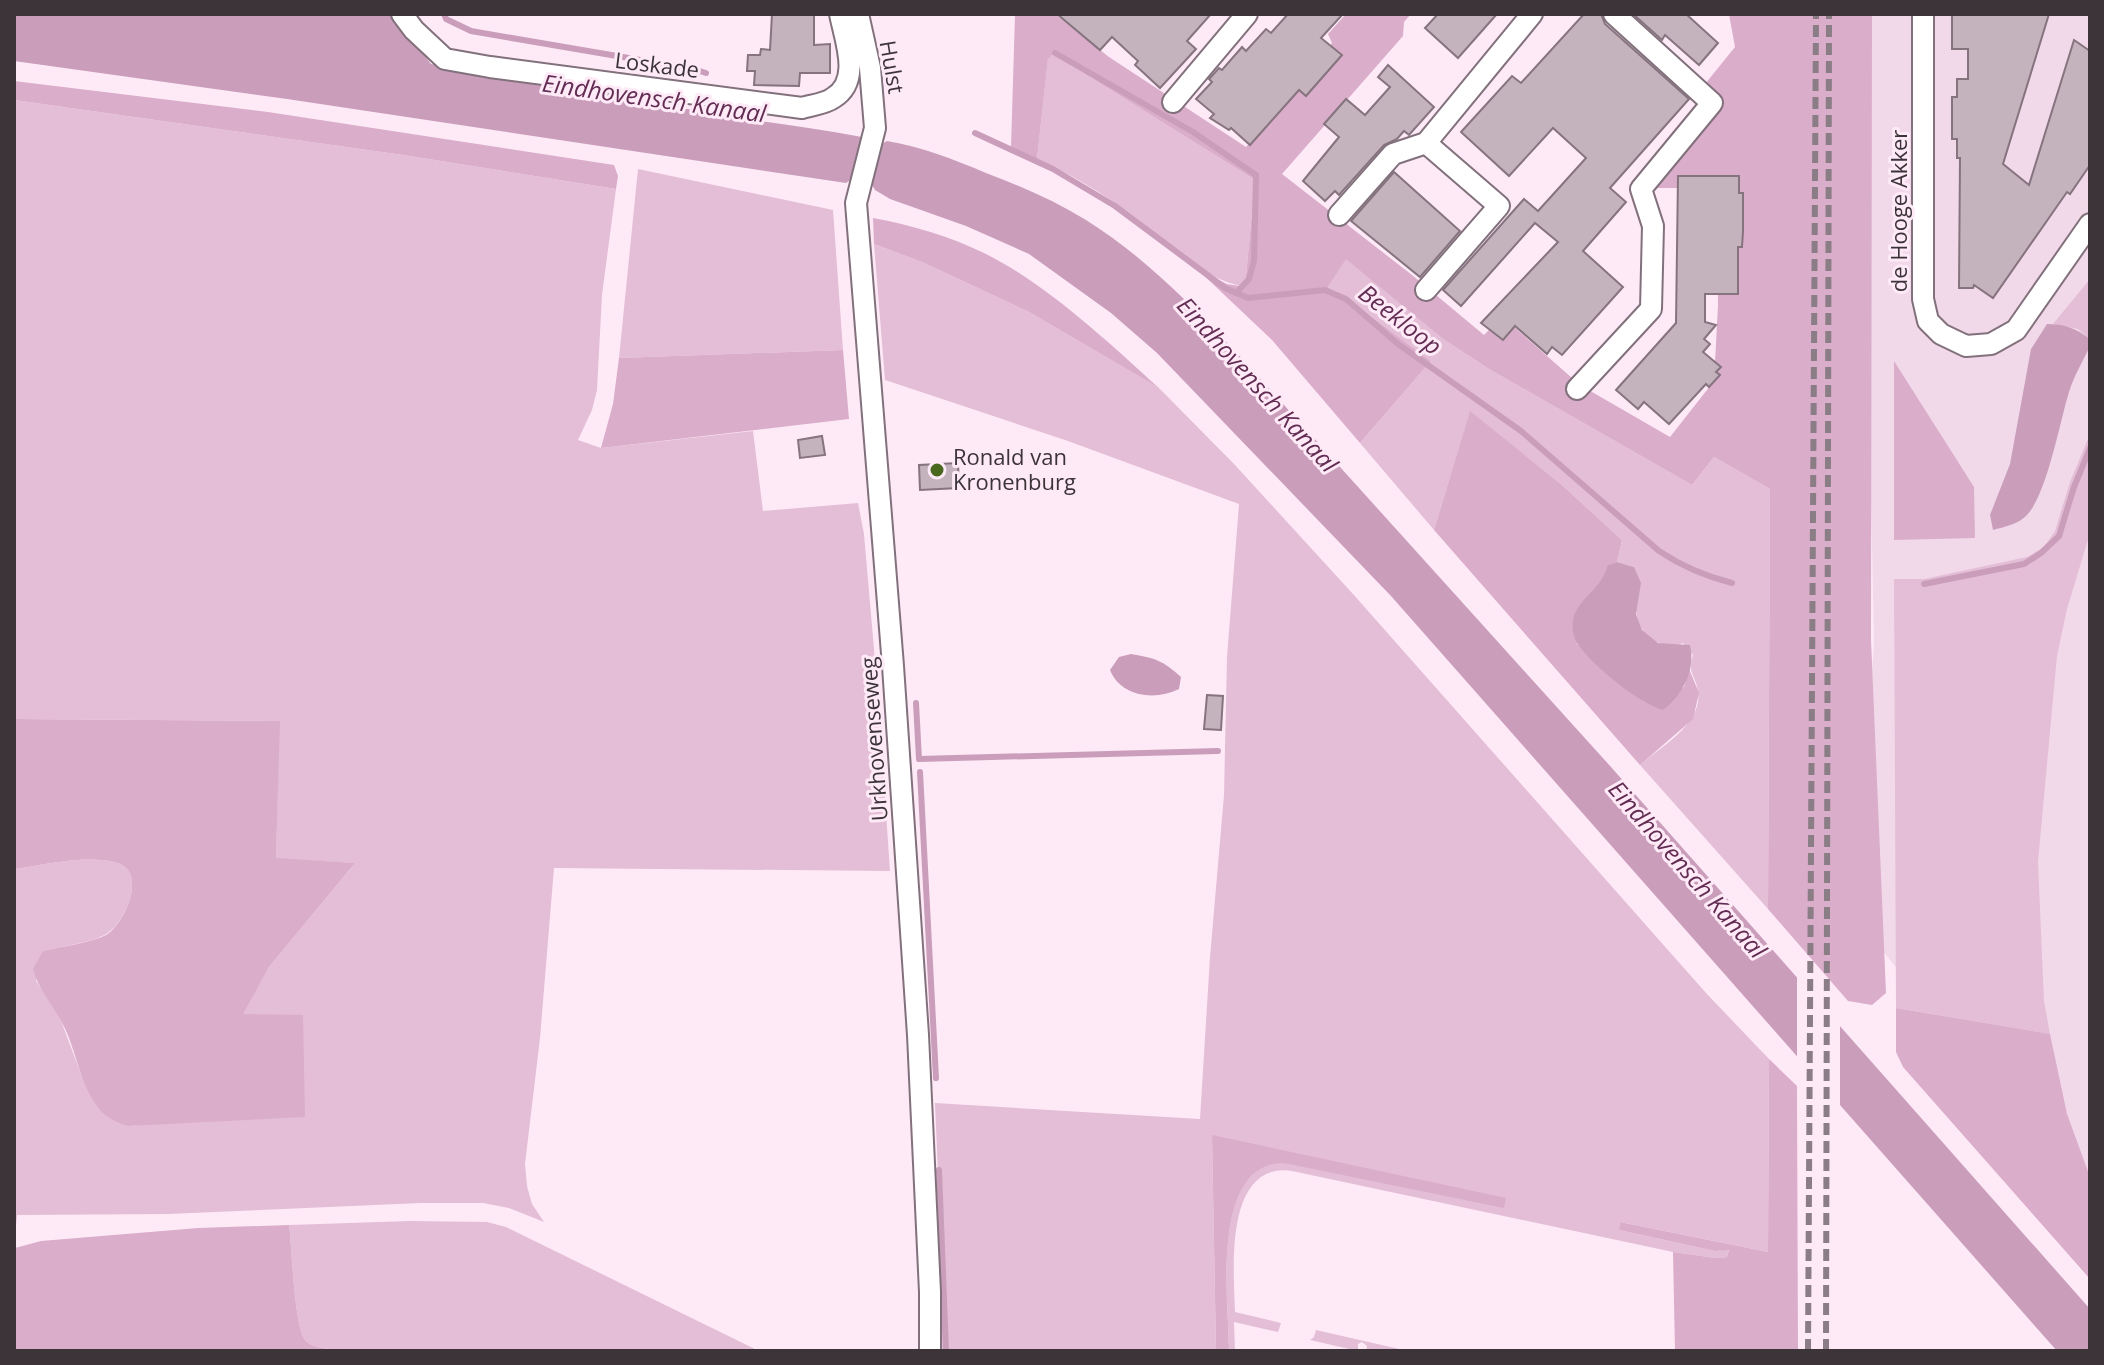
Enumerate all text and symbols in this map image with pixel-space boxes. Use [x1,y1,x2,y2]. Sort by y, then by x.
street label: Hulst [874,38,912,96]
street label: Loskade [613,44,701,84]
water label: Eindhovensch Kanaal [540,65,769,130]
street label: de Hooge Akker [1883,130,1913,292]
water label: Beekloop [1353,276,1449,362]
water label: Eindhovensch Kanaal [1170,289,1346,480]
place label: Ronald van Kronenburg [953,441,1076,496]
marker: Ronald van Kronenburg [928,461,946,479]
street label: Urkhovenseweg [852,656,894,822]
water label: Eindhovensch Kanaal [1602,773,1775,966]

